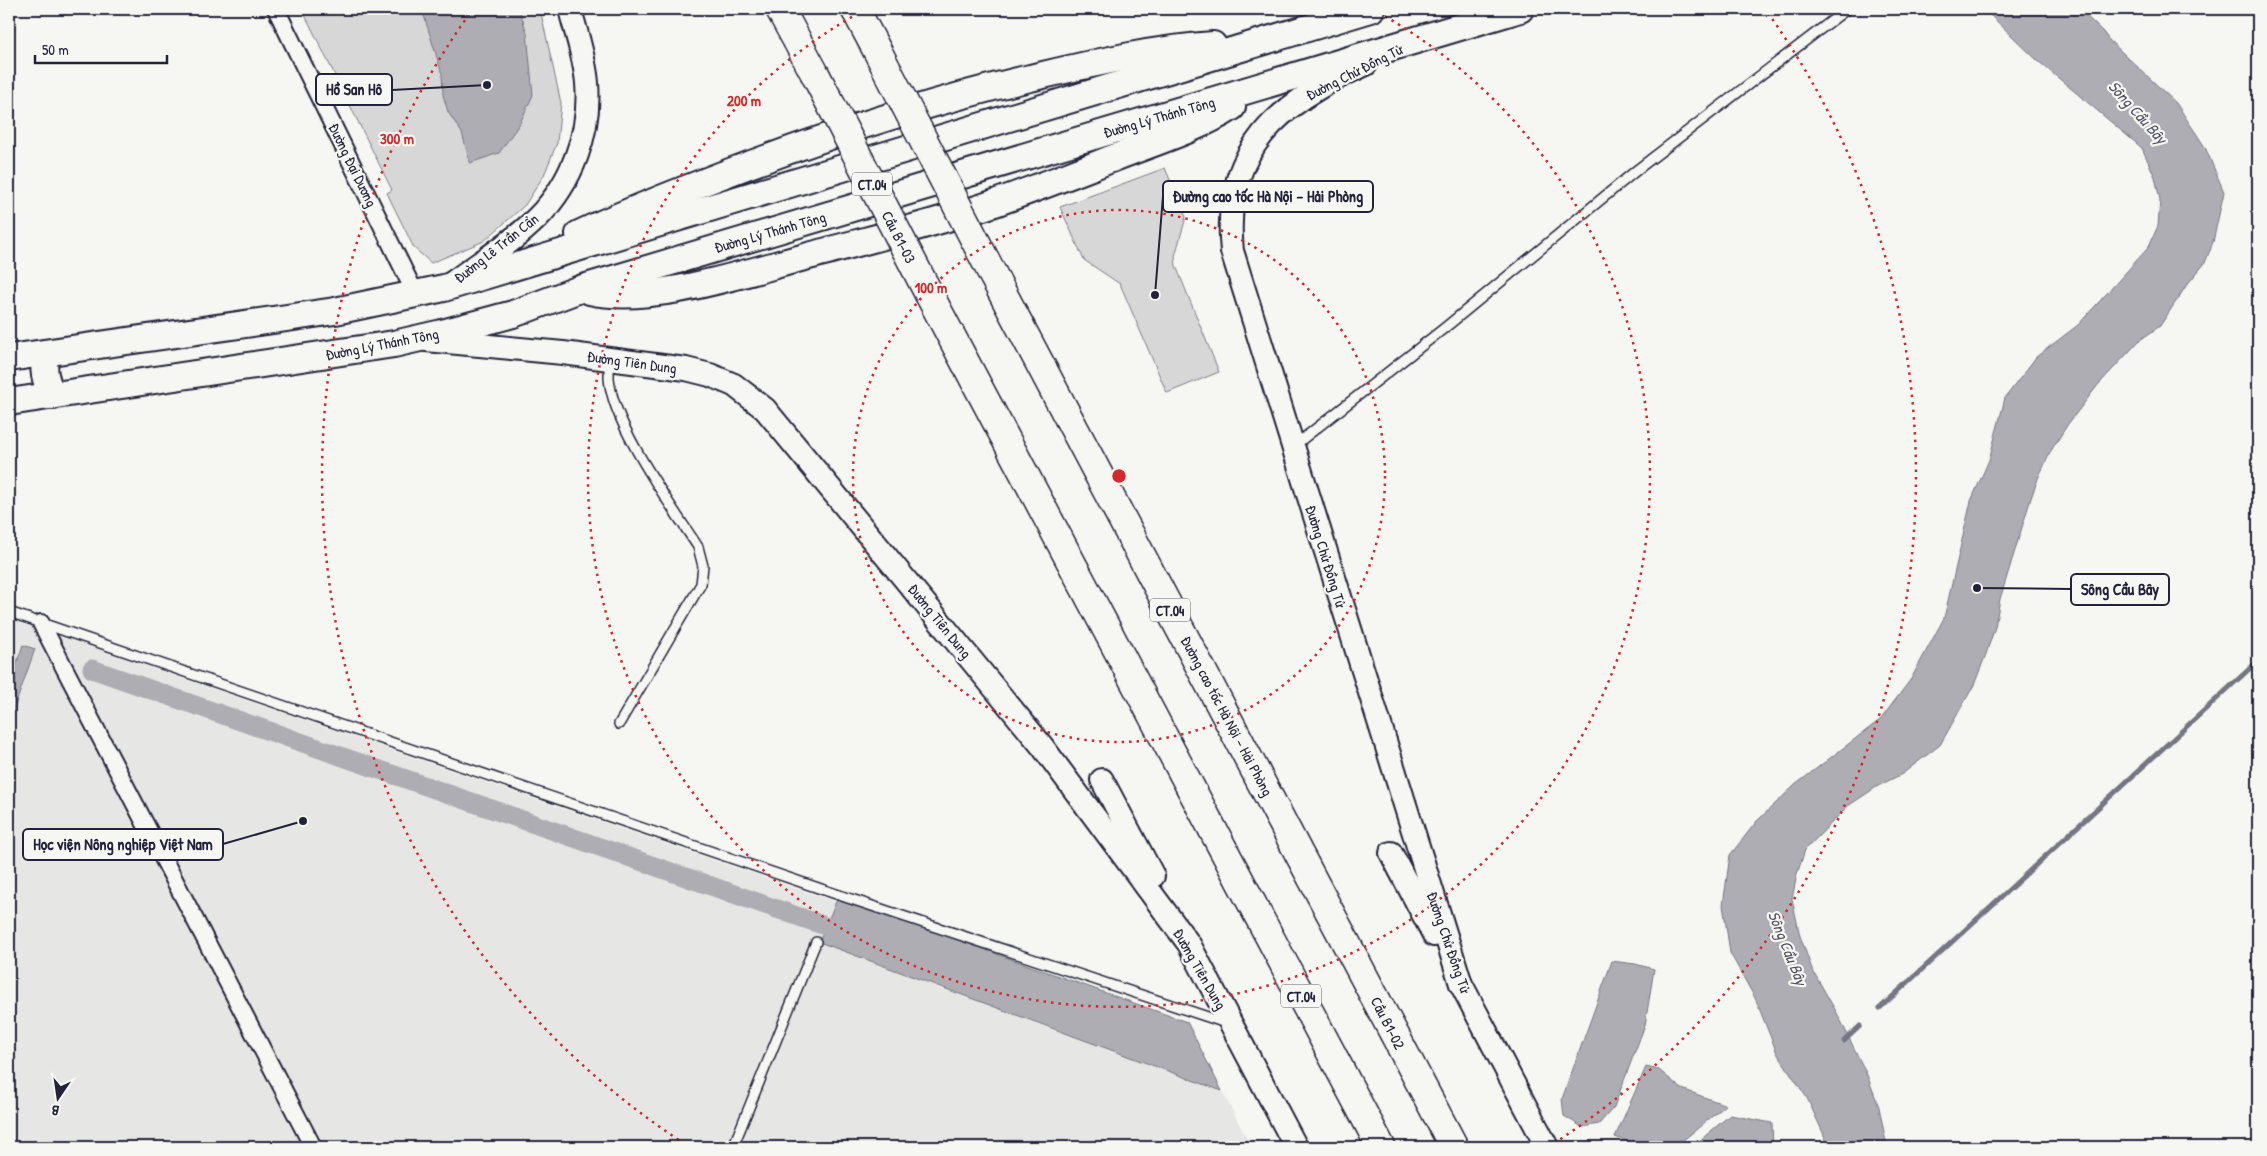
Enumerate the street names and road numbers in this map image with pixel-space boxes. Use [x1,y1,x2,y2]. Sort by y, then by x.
street label: Đường Chử Đồng Tử [1302,38,1407,105]
street label: Đường Lý Thánh Tông [1101,91,1217,143]
street label: Đường Đại Dương [324,120,382,211]
road number: CT.04 [852,172,892,195]
street label: Đường Lý Thánh Tông [712,206,828,258]
street label: Cầu B1-03 [877,207,921,267]
street label: Đường Lê Trần Cẩn [449,208,543,288]
street label: Đường Lý Thánh Tông [324,323,441,365]
street label: Đường Tiên Dung [586,345,679,379]
street label: Đường Chử Đồng Tử [1301,503,1352,611]
street label: Đường Tiên Dung [903,579,977,663]
road number: CT.04 [1150,598,1190,622]
street label: Đường cao tốc Hà Nội – Hải Phòng [1176,632,1278,800]
street label: Đường Chử Đồng Tử [1422,889,1477,997]
street label: Đường Tiên Dung [1168,925,1232,1014]
road number: CT.04 [1281,984,1321,1008]
street label: Cầu B1-02 [1366,993,1410,1053]

